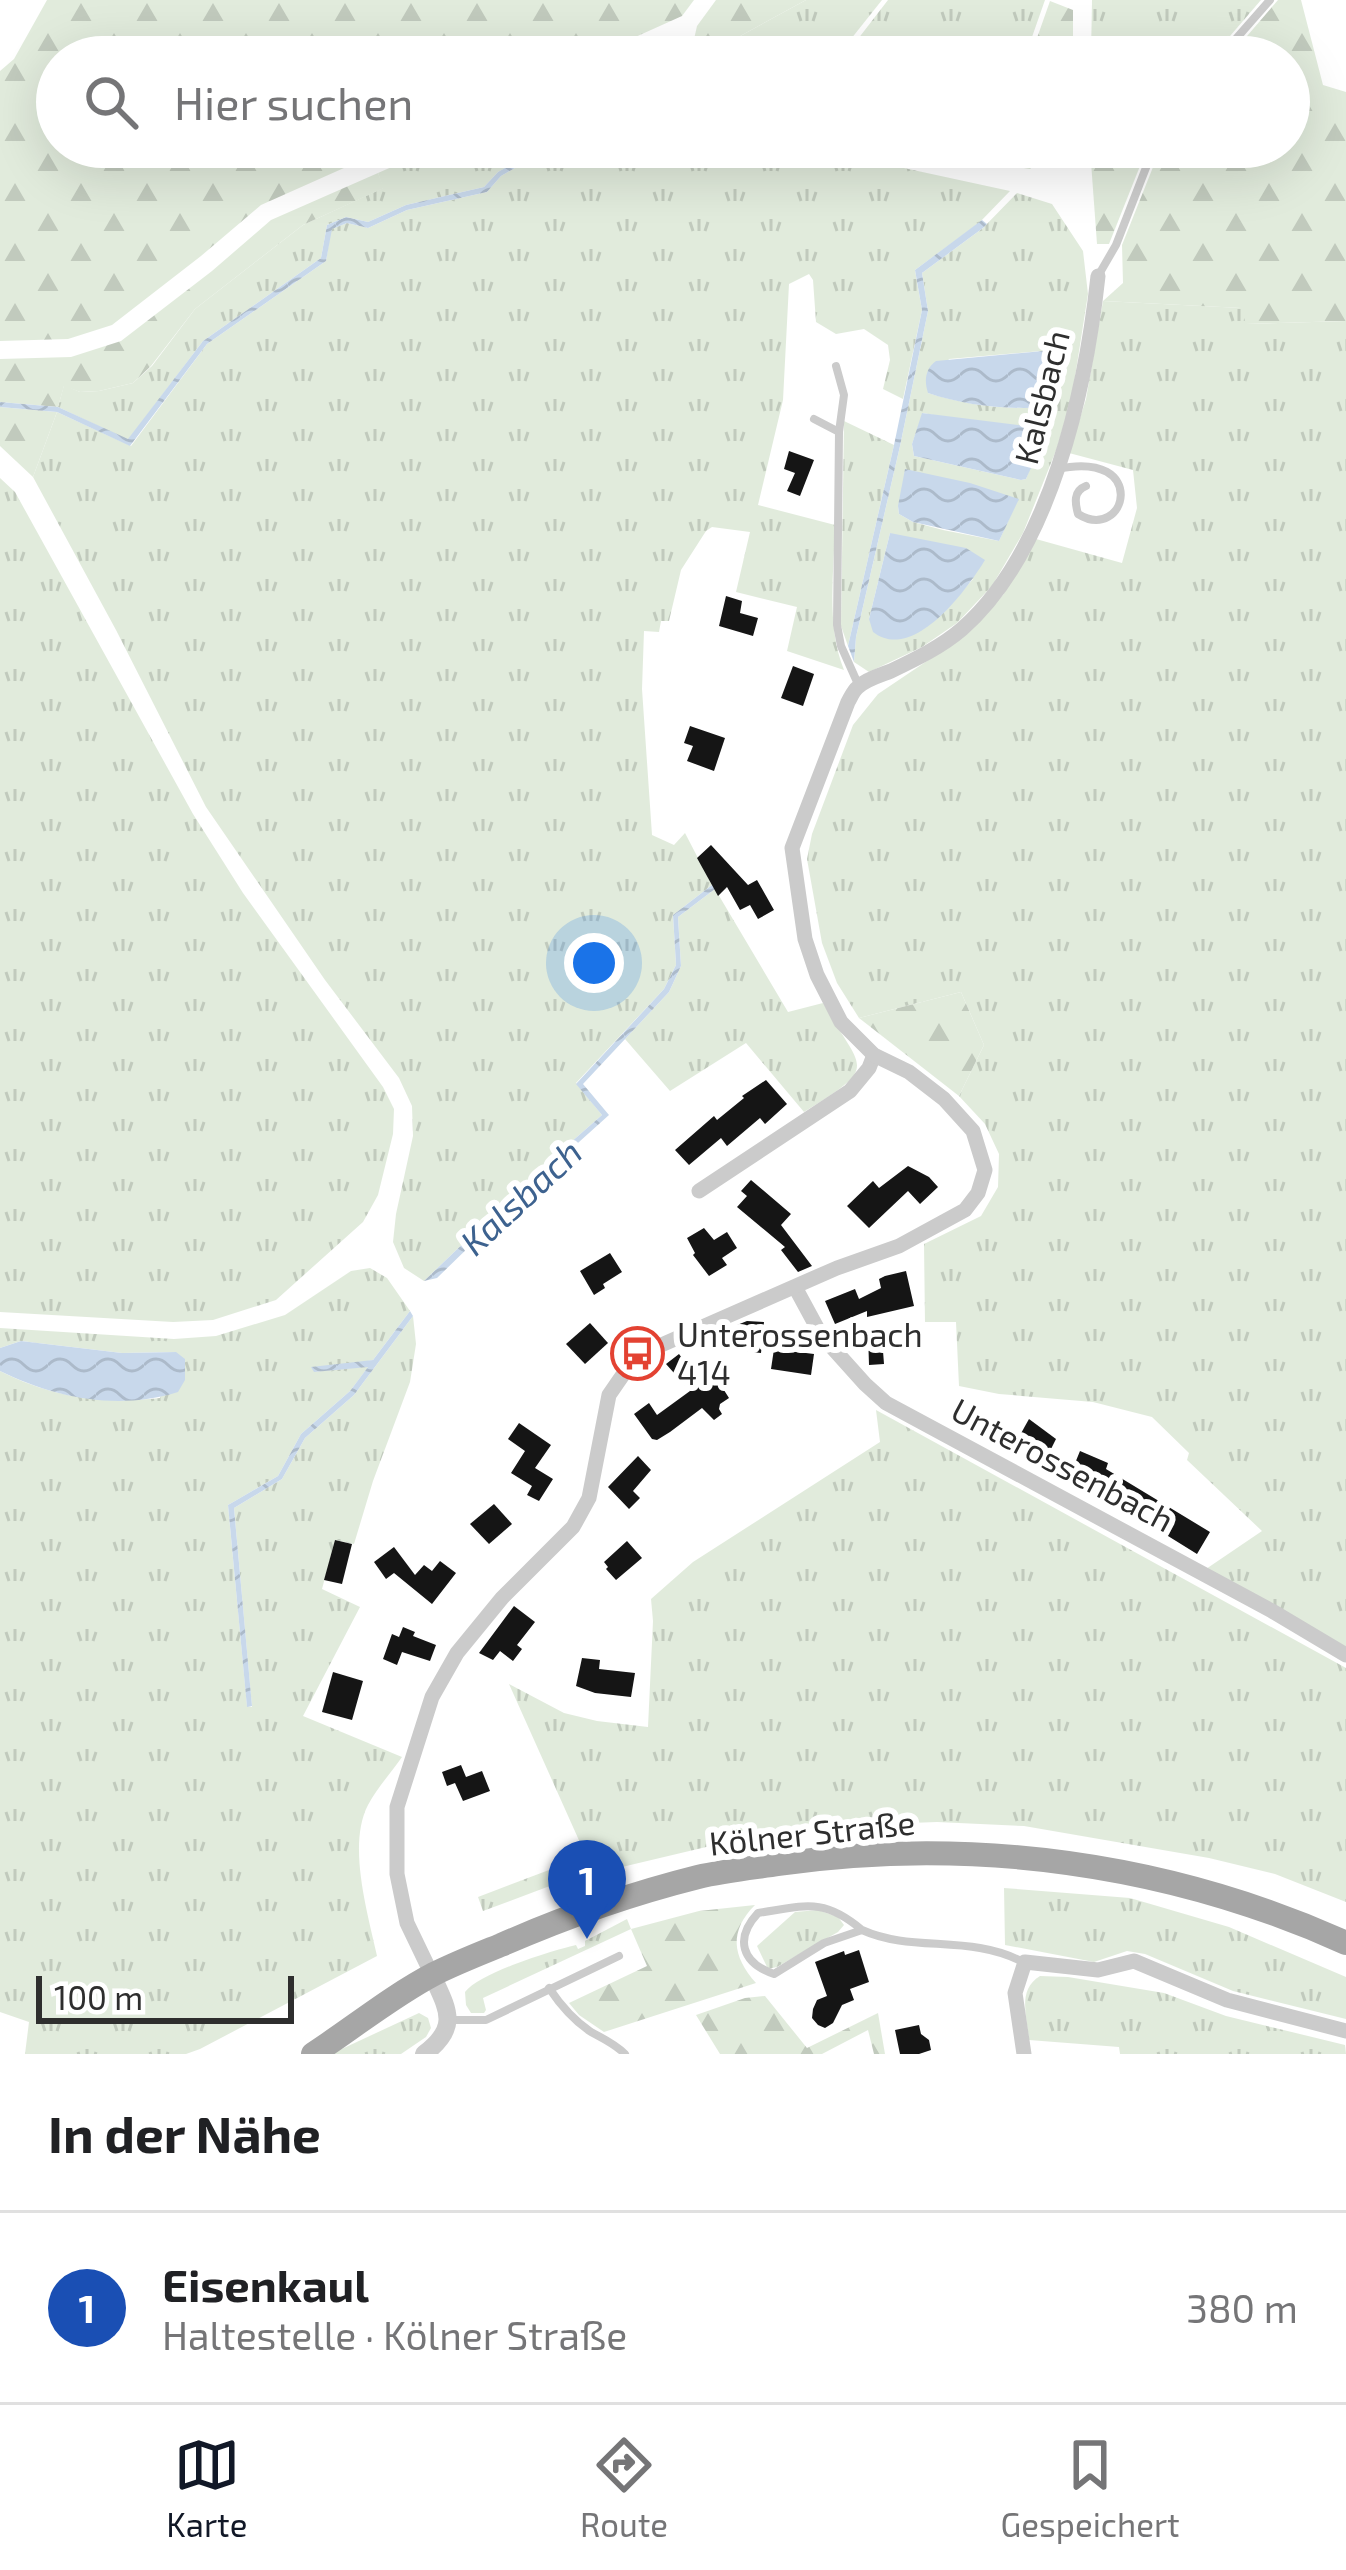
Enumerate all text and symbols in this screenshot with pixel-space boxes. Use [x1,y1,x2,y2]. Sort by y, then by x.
search box [36,36,1310,168]
icon: search [78,69,144,135]
text: Hier suchen [174,75,414,129]
street label: Kalsbach [1005,326,1077,468]
your location [564,933,624,993]
water label: Kalsbach [451,1129,589,1263]
place label: Unterossenbach 414 [677,1314,923,1392]
bus stop icon: Unterossenbach 414 [610,1325,666,1381]
street label: Unterossenbach [945,1389,1181,1539]
street label: Kölner Straße [707,1801,917,1863]
pin: 1 [548,1840,626,1939]
scale bar [36,1970,294,2023]
text: 100 m [54,1977,143,2017]
text: In der Nähe [48,2102,321,2163]
text: Eisenkaul [162,2257,369,2311]
text: 1 [79,2284,95,2331]
text: 380 m [1186,2284,1298,2331]
text: Haltestelle · Kölner Straße [162,2311,627,2358]
tab: Karte [166,2432,247,2544]
tab: Route [580,2432,668,2544]
tab: Gespeichert [1001,2432,1180,2544]

